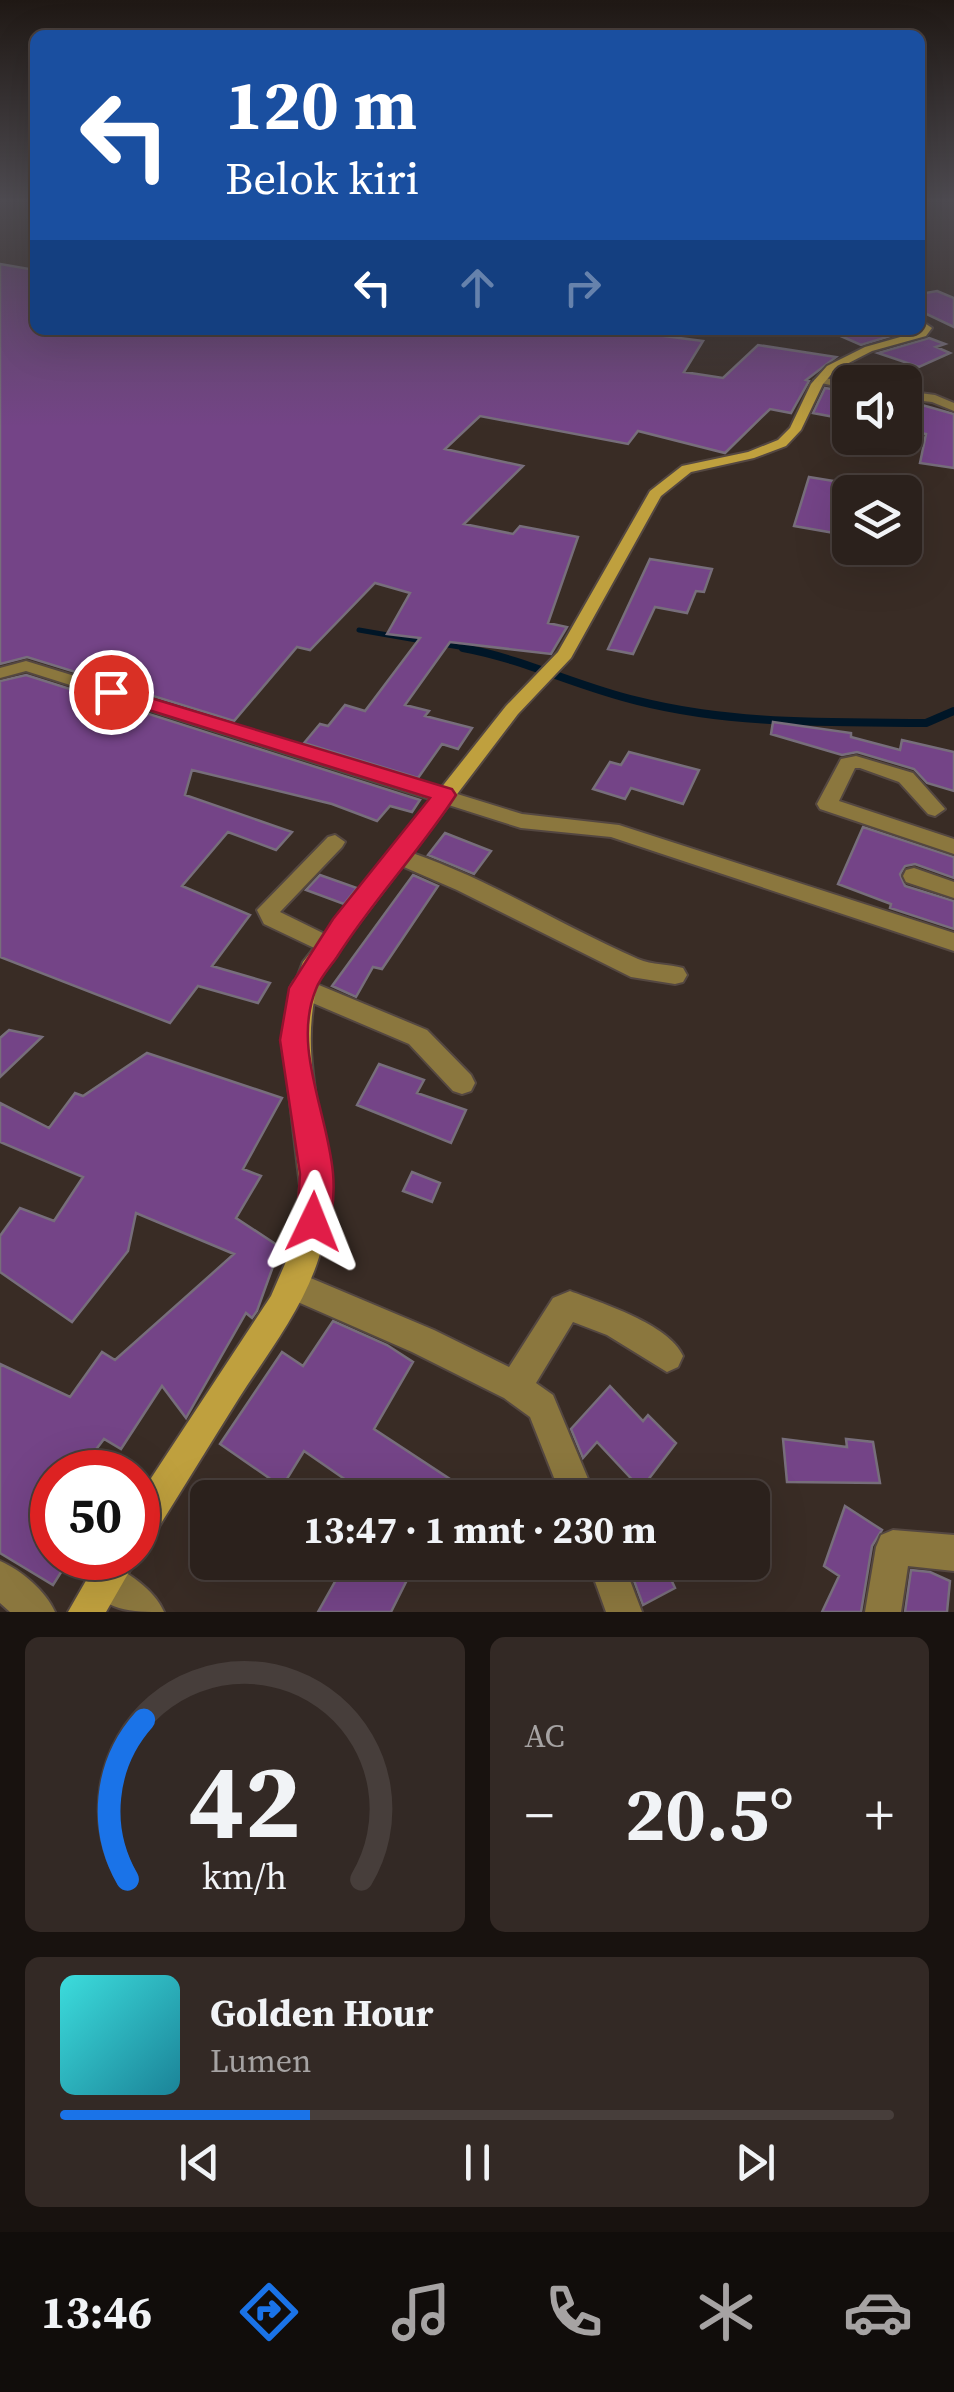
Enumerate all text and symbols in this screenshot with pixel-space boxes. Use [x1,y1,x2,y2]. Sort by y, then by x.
text: 120 m [225,56,417,152]
icon: left [60,70,190,200]
text: Belok kiri [225,147,419,209]
icon: left [345,260,400,315]
icon: ahead [450,260,505,315]
icon: right [555,260,610,315]
map controls [832,365,922,565]
button: sound [832,365,922,455]
button: layers [832,475,922,565]
pin [69,650,154,735]
icon: arrive [84,665,139,720]
position arrow [261,1170,365,1274]
speed limit sign: 50 [30,1450,160,1580]
text: 13:47 · 1 mnt · 230 m [303,1504,657,1556]
text: AC [525,1714,565,1758]
text: 42 [188,1729,301,1872]
text: 20.5° [625,1762,794,1865]
text: − [525,1777,554,1852]
text: + [865,1777,894,1852]
text: km/h [202,1852,287,1901]
text: Golden Hour [210,1987,433,2039]
text: Lumen [210,2039,312,2083]
icon: previous [172,2135,227,2190]
icon: pause [450,2135,505,2190]
icon: next [728,2135,783,2190]
icon: directions [234,2277,304,2347]
icon: music [386,2277,456,2347]
icon: phone [539,2277,609,2347]
icon: climate [691,2277,761,2347]
icon: car [843,2277,913,2347]
text: 13:46 [41,2281,152,2343]

